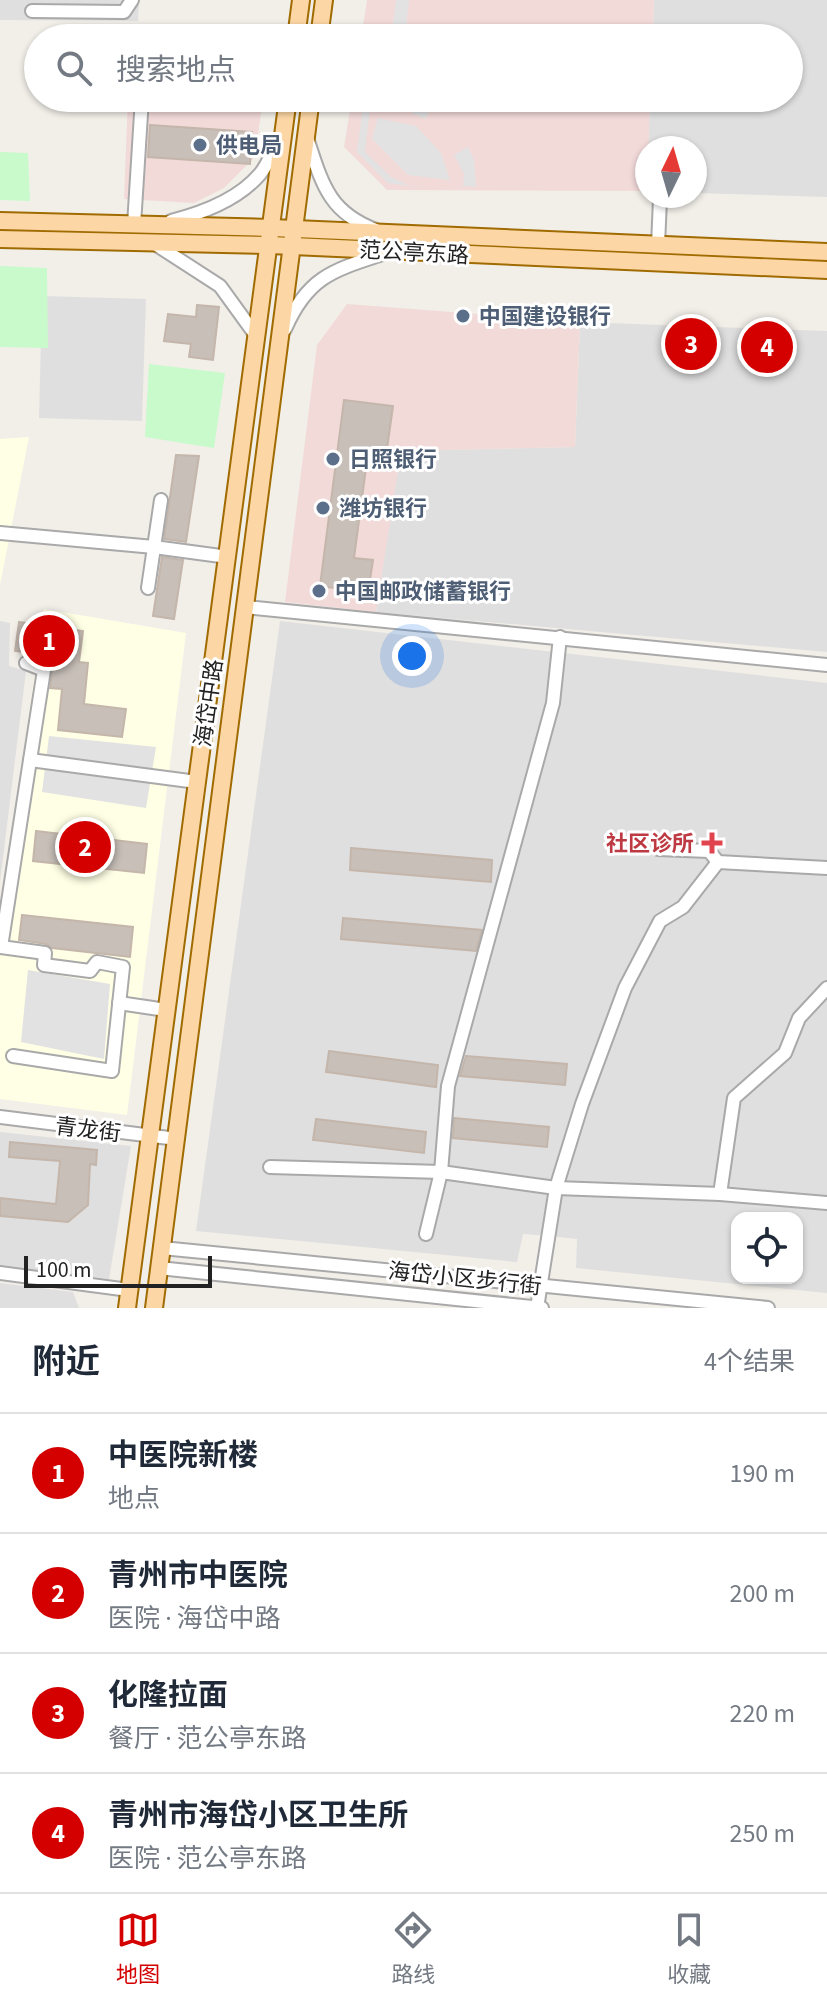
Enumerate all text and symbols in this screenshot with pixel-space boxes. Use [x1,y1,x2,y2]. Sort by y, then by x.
search box [24,24,803,112]
icon: search [52,46,96,90]
text: 搜索地点 [116,49,236,92]
place label: 供电局 [216,130,282,162]
marker: 供电局 [191,136,209,154]
north arrow [635,136,707,208]
street label: 范公亭东路 [358,234,470,272]
place label: 中国建设银行 [479,301,611,333]
marker: 中国建设银行 [454,307,472,325]
pin: 3 [665,314,717,374]
pin: 4 [741,317,793,377]
place label: 日照银行 [349,444,437,476]
marker: 日照银行 [324,450,342,468]
place label: 潍坊银行 [339,493,427,525]
marker: 潍坊银行 [314,499,332,517]
place label: 中国邮政储蓄银行 [335,576,511,608]
marker: 中国邮政储蓄银行 [310,582,328,600]
pin: 1 [23,611,75,671]
your location [392,636,432,676]
street label: 海岱中路 [187,657,231,749]
pin: 2 [59,817,111,877]
place label: 社区诊所 [606,828,694,860]
marker: 社区诊所 [701,832,723,854]
street label: 青龙街 [53,1110,123,1150]
map controls [731,1212,803,1284]
button: locate [731,1212,803,1284]
scale bar [24,1252,212,1288]
text: 100 m [36,1254,91,1286]
street label: 海岱小区步行街 [387,1255,543,1303]
text: 附近 [32,1338,100,1387]
text: 4个结果 [704,1343,795,1380]
text: 中医院新楼 [108,1434,258,1477]
text: 1 [51,1455,65,1492]
text: 190 m [729,1455,795,1492]
text: 地点 [108,1480,160,1517]
text: 青州市中医院 [108,1554,288,1597]
text: 2 [51,1575,65,1612]
text: 200 m [729,1575,795,1612]
text: 医院 · 海岱中路 [108,1600,281,1637]
text: 化隆拉面 [108,1674,228,1717]
text: 3 [51,1695,65,1732]
text: 220 m [729,1695,795,1732]
text: 餐厅 · 范公亭东路 [108,1720,307,1757]
text: 青州市海岱小区卫生所 [108,1794,408,1837]
text: 4 [51,1815,65,1852]
text: 250 m [729,1815,795,1852]
text: 医院 · 范公亭东路 [108,1840,307,1877]
tab: 地图 [116,1908,160,1991]
tab: 路线 [391,1908,435,1991]
tab: 收藏 [667,1908,711,1991]

